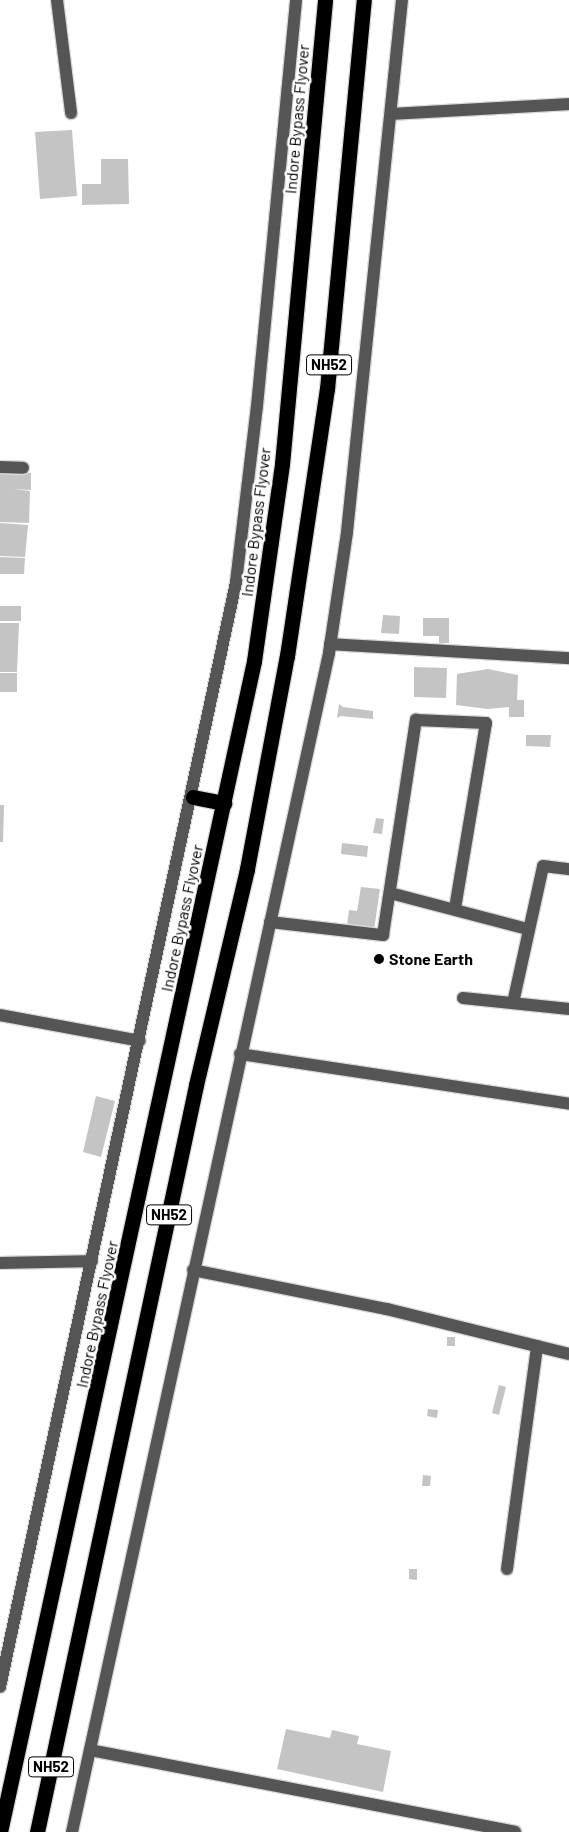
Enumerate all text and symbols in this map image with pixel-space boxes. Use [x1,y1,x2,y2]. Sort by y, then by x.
street label: Indore Bypass Flyover [281,43,313,195]
road number: NH52 [305,352,353,378]
street label: Indore Bypass Flyover [237,446,275,598]
street label: Indore Bypass Flyover [157,843,207,993]
place label: Stone Earth [389,949,473,969]
marker: Stone Earth [373,953,385,965]
road number: NH52 [145,1202,193,1228]
street label: Indore Bypass Flyover [72,1239,122,1389]
road number: NH52 [27,1754,75,1780]

